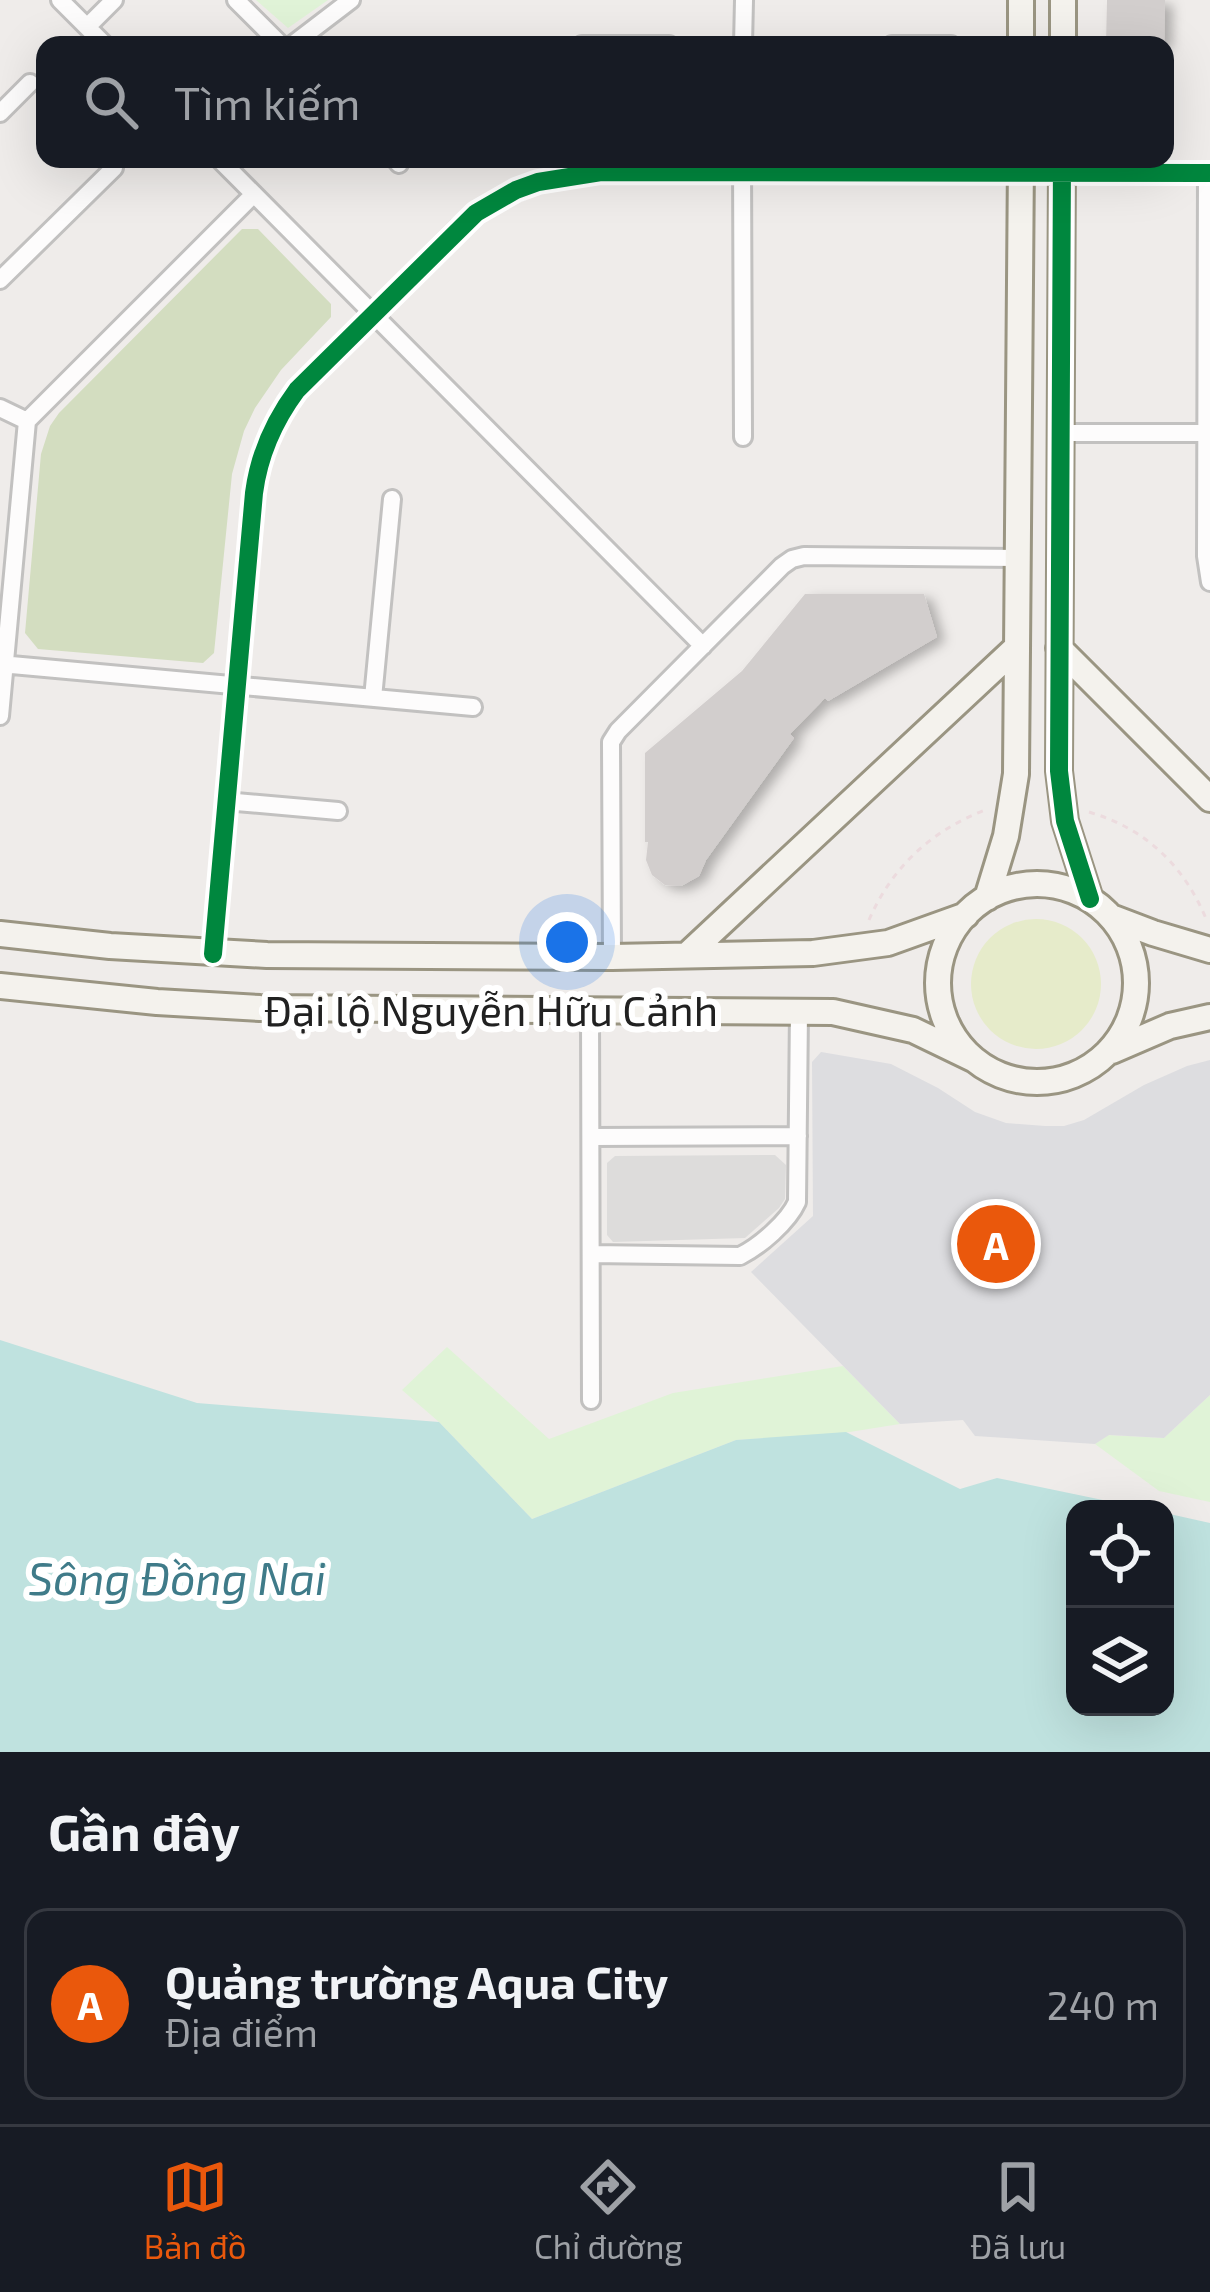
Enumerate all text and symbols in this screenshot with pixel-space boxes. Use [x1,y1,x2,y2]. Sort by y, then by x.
search box [36,36,1174,168]
icon: search [78,69,144,135]
text: Tìm kiếm [174,75,361,129]
your location [537,912,597,972]
street label: Đại lộ Nguyễn Hữu Cảnh [264,984,718,1034]
pin: A [957,1199,1035,1289]
map controls [1066,1500,1174,1716]
button: locate [1066,1500,1174,1608]
water label: Sông Đồng Nai [28,1550,326,1604]
button: layers [1066,1608,1174,1716]
text: Gần đây [48,1800,240,1861]
text: Quảng trường Aqua City [165,1954,668,2008]
text: A [77,1981,103,2028]
text: 240 m [1047,1981,1159,2028]
text: Địa điểm [165,2008,318,2055]
tab: Bản đồ [144,2154,246,2266]
tab: Chỉ đường [534,2154,683,2266]
tab: Đã lưu [970,2154,1066,2266]

